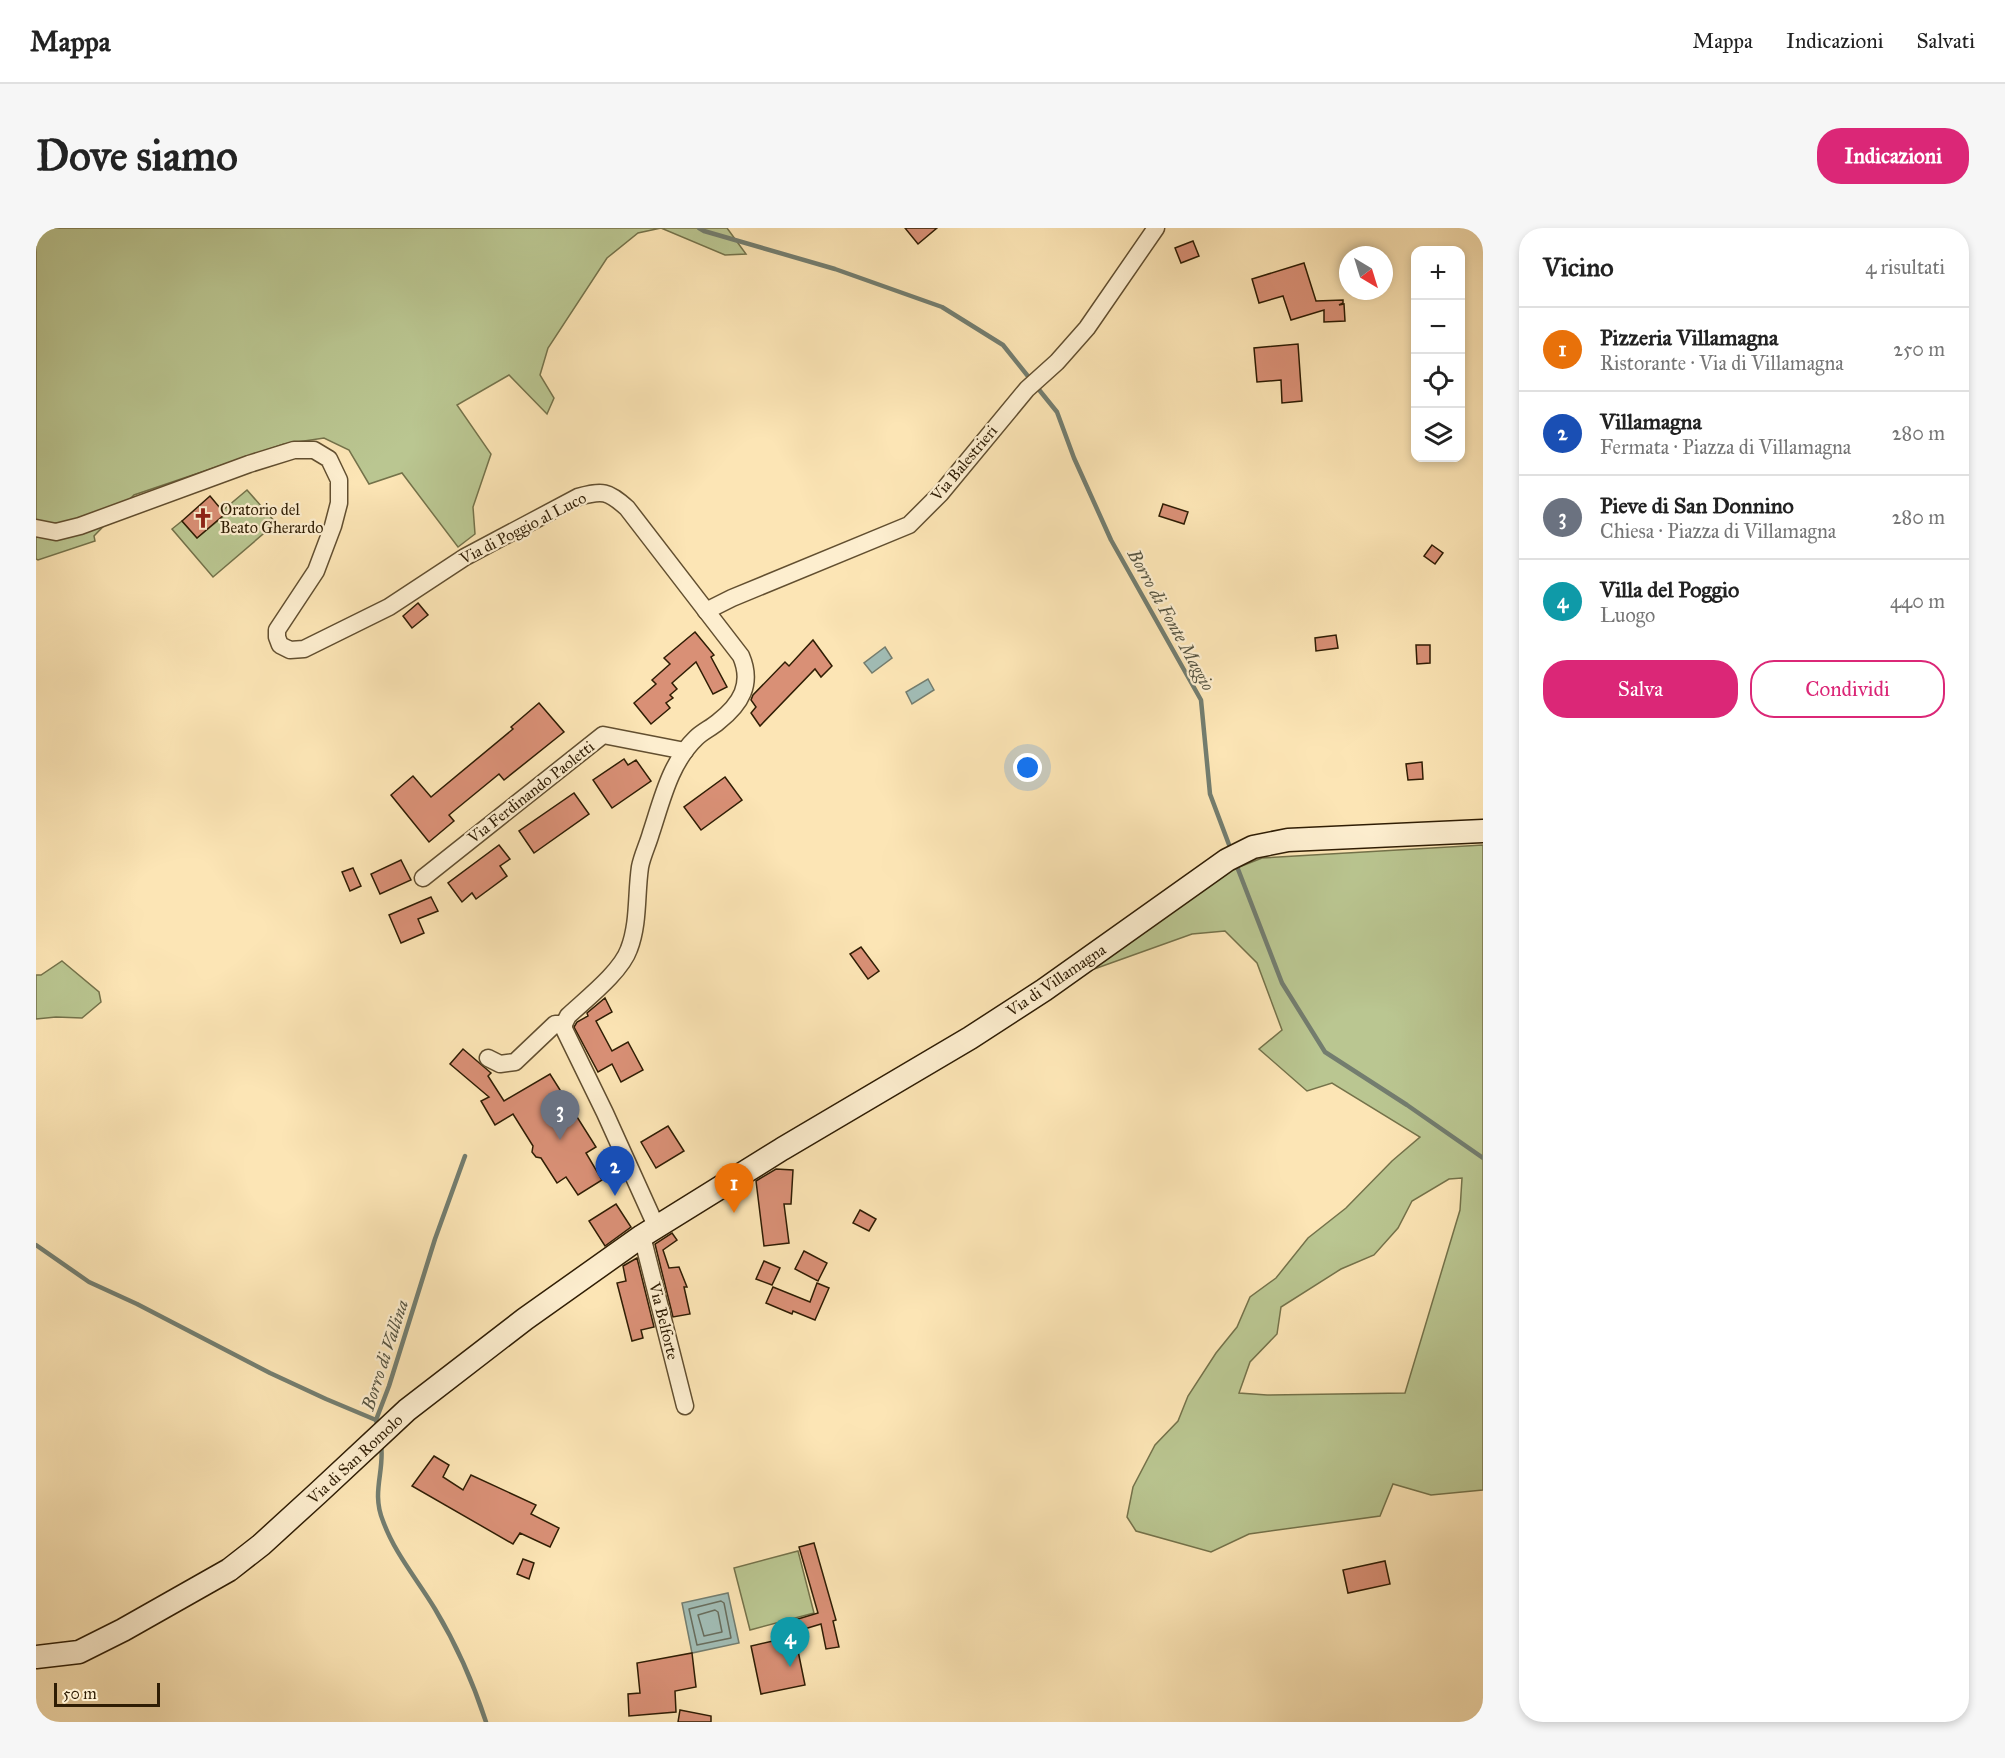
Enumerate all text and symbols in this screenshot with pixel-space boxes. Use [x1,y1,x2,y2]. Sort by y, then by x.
text: Mappa [30,24,111,59]
text: Mappa [1693,28,1753,54]
text: Indicazioni [1786,28,1884,54]
text: Salvati [1917,28,1975,54]
button: Indicazioni [1817,128,1969,184]
text: Dove siamo [36,130,238,182]
north arrow [1339,246,1393,300]
map controls [1411,246,1465,462]
button: + [1411,246,1465,300]
text: Vicino [1543,251,1614,283]
text: 4 risultati [1865,255,1945,279]
button: − [1411,300,1465,354]
text: Pizzeria Villamagna [1600,324,1778,351]
text: 1 [1559,337,1566,361]
text: 250 m [1893,337,1945,361]
text: Ristorante · Via di Villamagna [1600,351,1844,375]
button: locate [1411,354,1465,408]
button: layers [1411,408,1465,462]
text: Villamagna [1600,408,1702,435]
street label: Via Balestrieri [926,421,1002,505]
text: 2 [1558,421,1567,445]
text: 280 m [1892,421,1945,445]
text: Fermata · Piazza di Villamagna [1600,435,1851,459]
street label: Via di Poggio al Luco [456,488,590,569]
text: Pieve di San Donnino [1600,492,1794,519]
place label: Oratorio del Beato Gherardo [220,500,323,537]
text: 3 [1559,505,1567,529]
text: 280 m [1892,505,1945,529]
church icon: Oratorio del Beato Gherardo [191,506,215,530]
text: Chiesa · Piazza di Villamagna [1600,519,1836,543]
water label: Borro di Fonte Maggio [1122,544,1219,695]
text: Villa del Poggio [1600,576,1739,603]
text: 4 [1557,589,1568,613]
text: 440 m [1890,589,1945,613]
text: Luogo [1600,603,1655,627]
button: Salva [1543,660,1738,718]
button: Condividi [1750,660,1945,718]
street label: Via Ferdinando Paoletti [463,736,598,848]
your location [1013,753,1042,782]
street label: Via di Villamagna [1002,940,1110,1022]
pin: 3 [540,1090,580,1140]
pin: 2 [596,1146,634,1196]
pin: 1 [714,1164,754,1213]
street label: Via Belforte [645,1279,683,1362]
water label: Borro di Vallina [357,1297,413,1414]
street label: Via di San Romolo [303,1410,406,1509]
pin: 4 [770,1618,810,1667]
scale bar [54,1680,160,1708]
text: 50 m [63,1684,97,1703]

